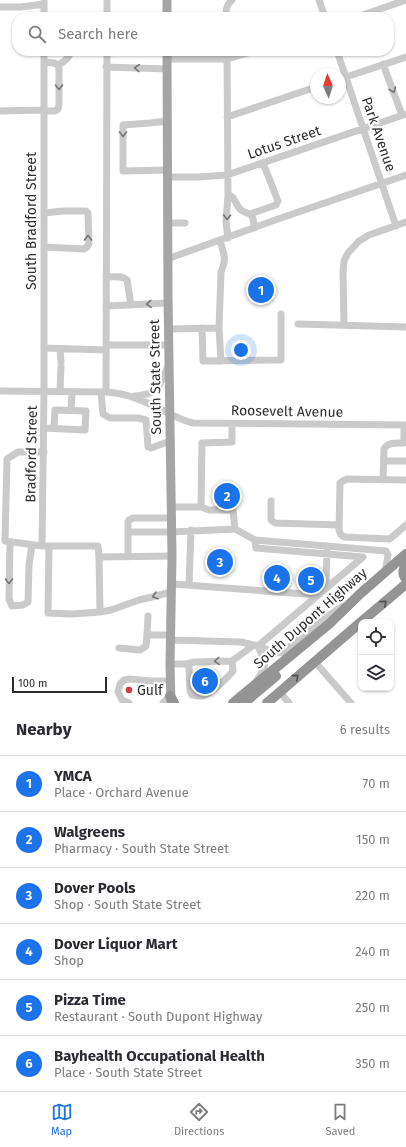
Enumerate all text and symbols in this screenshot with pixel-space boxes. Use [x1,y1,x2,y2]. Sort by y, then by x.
search box [12,12,394,56]
icon: search [26,23,48,45]
text: Search here [58,25,138,43]
one-way arrow [134,64,140,72]
north arrow [310,68,346,104]
one-way arrow [55,84,63,90]
one-way arrow [388,86,396,93]
street label: Park Avenue [358,95,399,174]
street label: Lotus Street [245,122,324,163]
one-way arrow [119,131,127,137]
street label: South Bradford Street [23,151,40,290]
one-way arrow [222,213,231,220]
one-way arrow [84,234,92,240]
pin: 1 [248,275,274,305]
one-way arrow [146,300,152,308]
street label: South State Street [146,318,165,435]
your location [231,340,251,360]
street label: Roosevelt Avenue [231,402,343,421]
street label: Bradford Street [22,404,41,503]
pin: 2 [214,481,240,511]
pin: 3 [207,547,233,577]
pin: 4 [264,563,290,593]
street label: South Dupont Highway [250,564,371,672]
pin: 5 [298,565,324,595]
one-way arrow [5,578,13,584]
one-way arrow [152,591,159,600]
one-way arrow [379,600,386,607]
map controls [358,619,394,691]
button: locate [358,619,394,655]
button: layers [358,655,394,691]
one-way arrow [214,657,220,665]
pin: 6 [192,666,218,696]
scale bar [12,675,107,694]
one-way arrow [292,675,299,682]
text: 100 m [18,677,47,690]
place label: Gulf [137,682,164,699]
marker: Gulf [124,685,134,695]
text: Nearby [16,719,71,740]
text: 6 results [340,722,390,737]
text: YMCA [54,767,92,785]
text: 1 [26,776,32,791]
text: 70 m [363,776,390,791]
text: Place · Orchard Avenue [54,785,189,800]
text: Walgreens [54,823,125,841]
text: 2 [26,832,32,847]
text: 150 m [356,832,390,847]
text: Pharmacy · South State Street [54,841,229,856]
text: Dover Pools [54,879,136,897]
text: 3 [26,888,32,903]
text: 220 m [355,888,390,903]
text: Shop · South State Street [54,897,201,912]
text: Dover Liquor Mart [54,935,177,953]
text: 4 [25,944,33,959]
text: 240 m [355,944,390,959]
text: Shop [54,953,84,968]
text: Pizza Time [54,991,126,1009]
text: 5 [26,1000,32,1015]
text: 250 m [355,1000,390,1015]
text: Restaurant · South Dupont Highway [54,1009,262,1024]
text: Bayhealth Occupational Health [54,1047,265,1065]
text: 6 [25,1056,33,1071]
text: 350 m [355,1056,390,1071]
text: Place · South State Street [54,1065,202,1080]
tab: Map [51,1101,73,1138]
tab: Directions [174,1101,224,1138]
tab: Saved [326,1101,355,1138]

